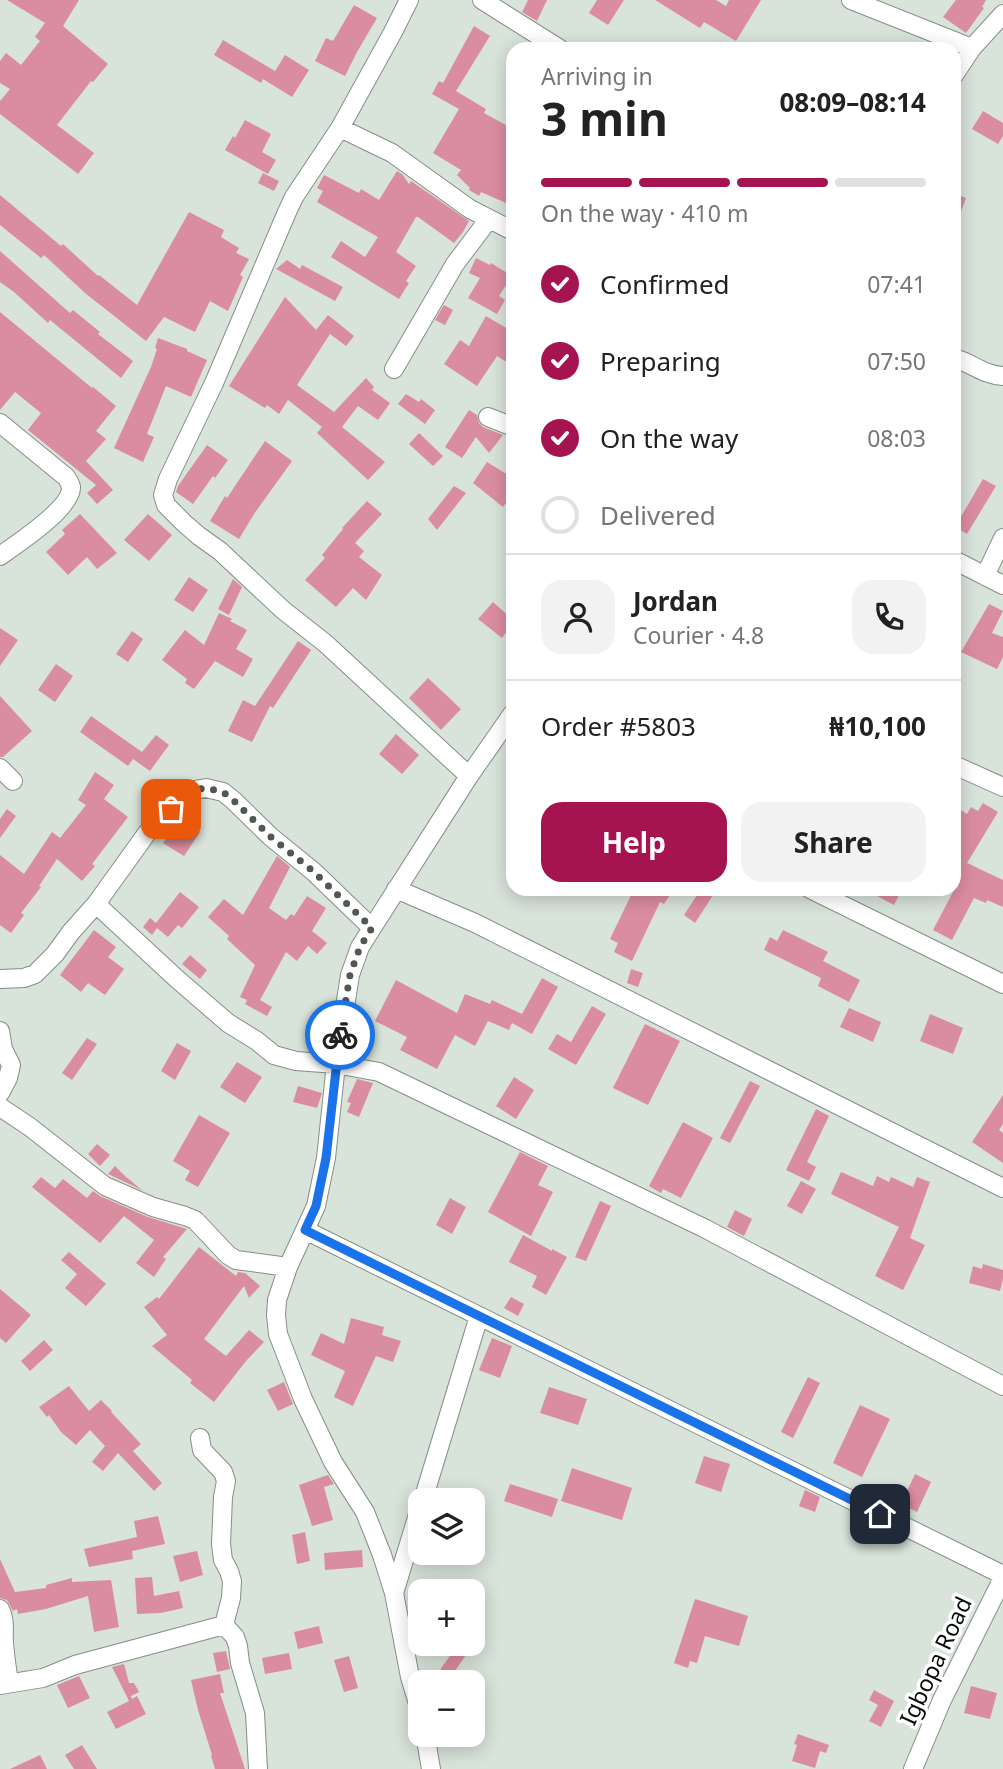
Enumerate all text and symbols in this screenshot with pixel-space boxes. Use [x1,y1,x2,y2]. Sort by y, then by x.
text: Arriving in [541,60,653,92]
text: 08:09–08:14 [779,84,926,120]
text: 3 min [541,87,668,149]
text: On the way · 410 m [541,197,748,229]
icon: check [541,265,579,303]
text: Confirmed [600,266,730,302]
text: 07:41 [867,268,926,300]
icon: check [541,342,579,380]
text: Preparing [600,343,721,379]
text: 07:50 [867,345,926,377]
icon: check [541,419,579,457]
text: On the way [600,420,738,456]
text: 08:03 [867,422,926,454]
text: Delivered [600,497,716,533]
button: person [541,580,615,654]
button: phone [852,580,926,654]
text: Jordan [633,583,718,619]
text: Courier · 4.8 [633,619,764,651]
text: Order #5803 [541,708,696,744]
text: ₦10,100 [829,708,926,744]
pin [141,779,201,839]
icon: bag [152,790,190,828]
button: Help [541,802,727,882]
button: Share [741,802,926,882]
courier [305,1000,375,1070]
icon: bike [321,1016,359,1054]
pin [850,1484,910,1544]
map controls [408,1488,485,1747]
button: layers [408,1488,485,1565]
icon: home [861,1495,899,1533]
button: + [408,1579,485,1656]
street label: Igbopa Road [891,1591,979,1730]
button: − [408,1670,485,1747]

